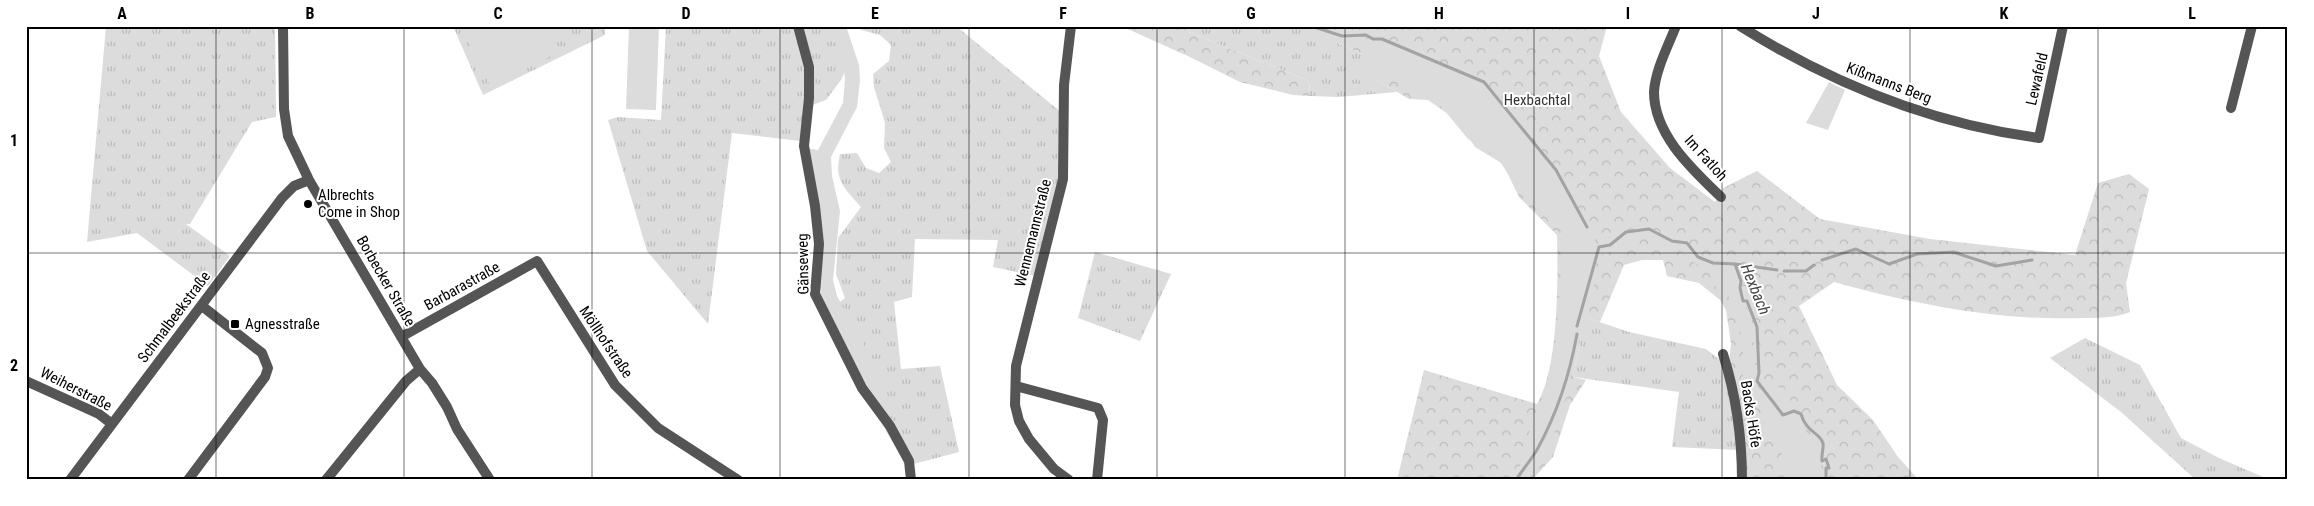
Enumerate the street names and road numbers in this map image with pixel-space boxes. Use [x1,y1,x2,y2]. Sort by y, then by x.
street label: Lewafeld [2022,51,2052,107]
street label: Kißmanns Berg [1844,59,1934,107]
street label: Im Fatloh [1681,131,1731,185]
street label: Wennemannstraße [1011,177,1055,289]
street label: Borbecker Straße [353,232,419,330]
street label: Gänseweg [793,233,813,295]
street label: Barbarastraße [421,258,503,314]
street label: Schmalbeekstraße [134,268,214,366]
street label: Möllhofstraße [575,303,637,381]
street label: Weiherstraße [37,363,115,415]
street label: Backs Höfe [1737,379,1765,449]

